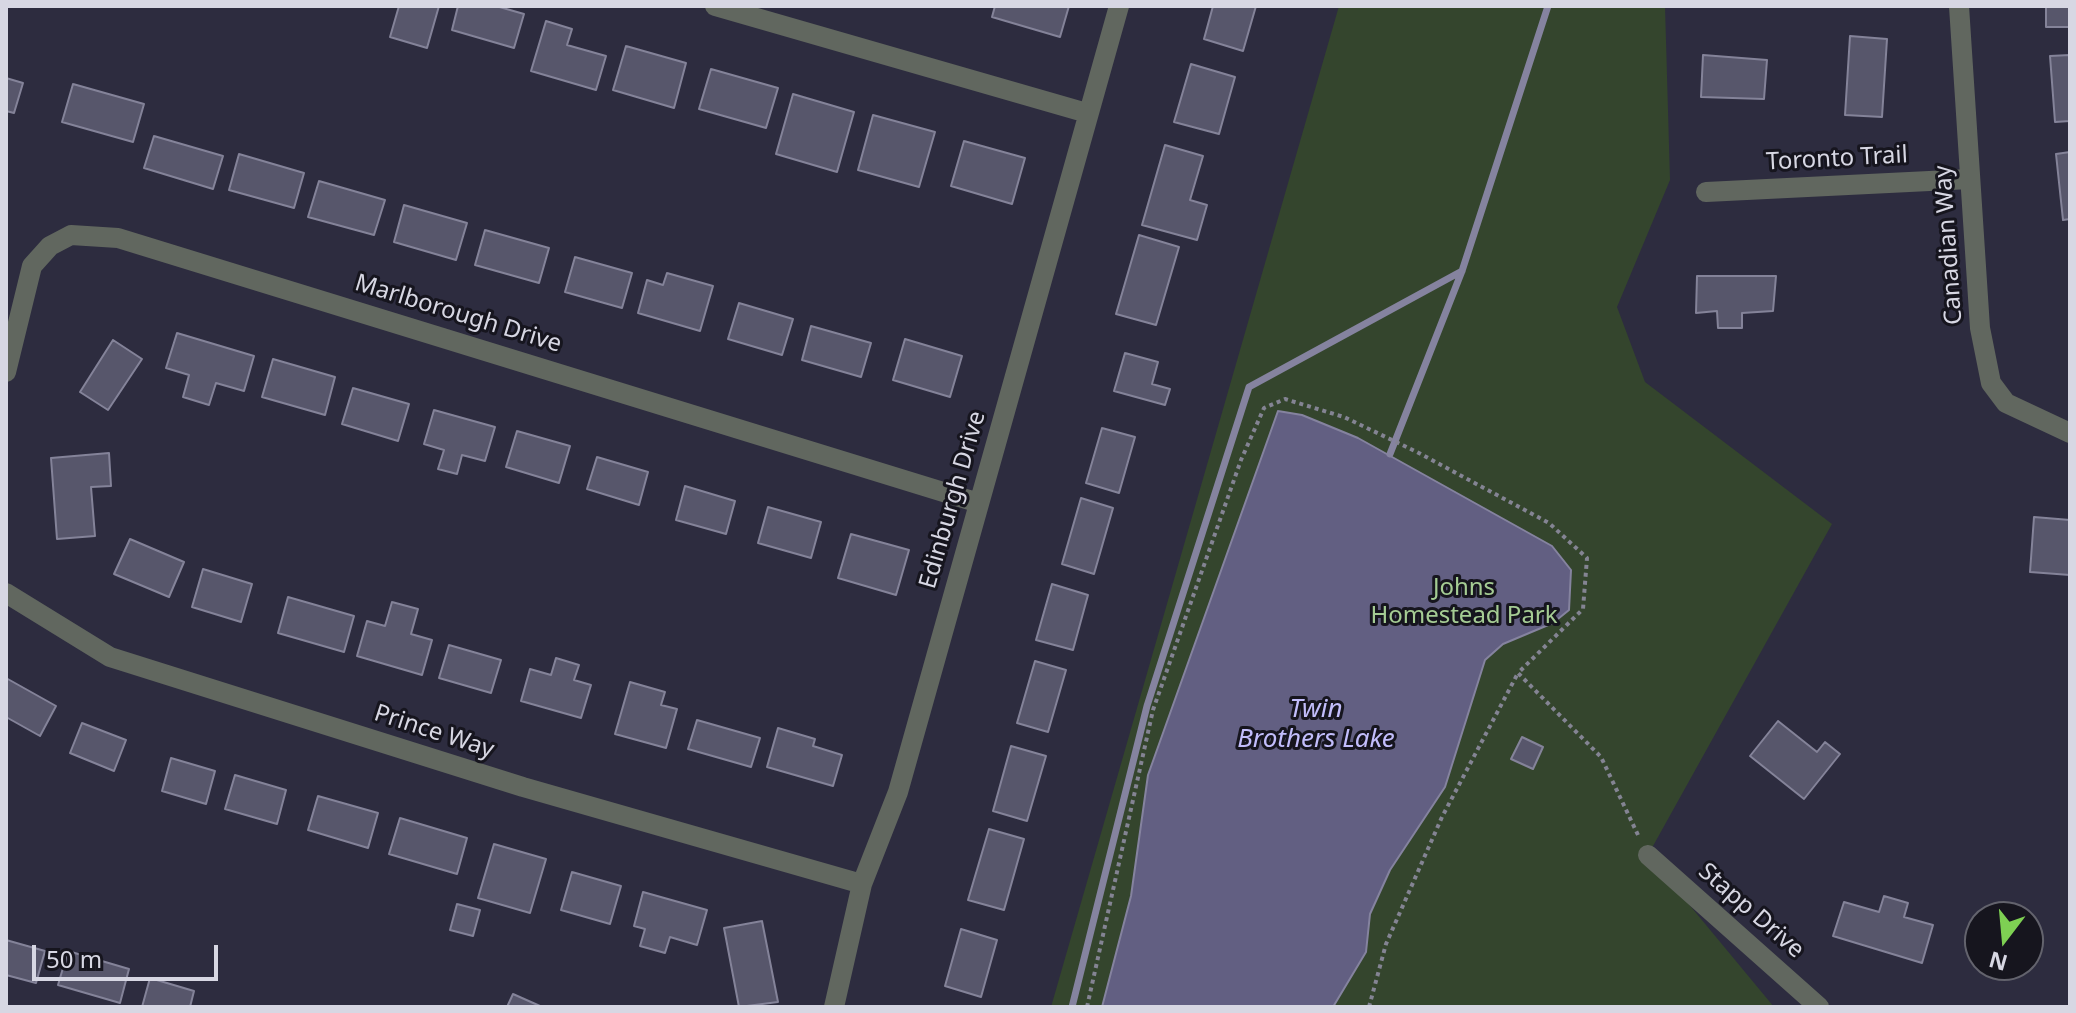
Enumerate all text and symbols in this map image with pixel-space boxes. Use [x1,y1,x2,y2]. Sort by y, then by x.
street label: Toronto Trail [1765,141,1909,177]
street label: Canadian Way [1929,164,1969,326]
street label: Marlborough Drive [351,269,565,359]
street label: Edinburgh Drive [914,408,992,592]
park label: Johns Homestead Park [1370,574,1558,630]
water label: Twin Brothers Lake [1237,694,1395,756]
street label: Prince Way [370,699,498,765]
street label: Stapp Drive [1692,857,1810,965]
north arrow [1964,901,2044,981]
scale bar [36,929,222,979]
text: 50 m [46,942,102,975]
text: N [1985,945,2011,979]

